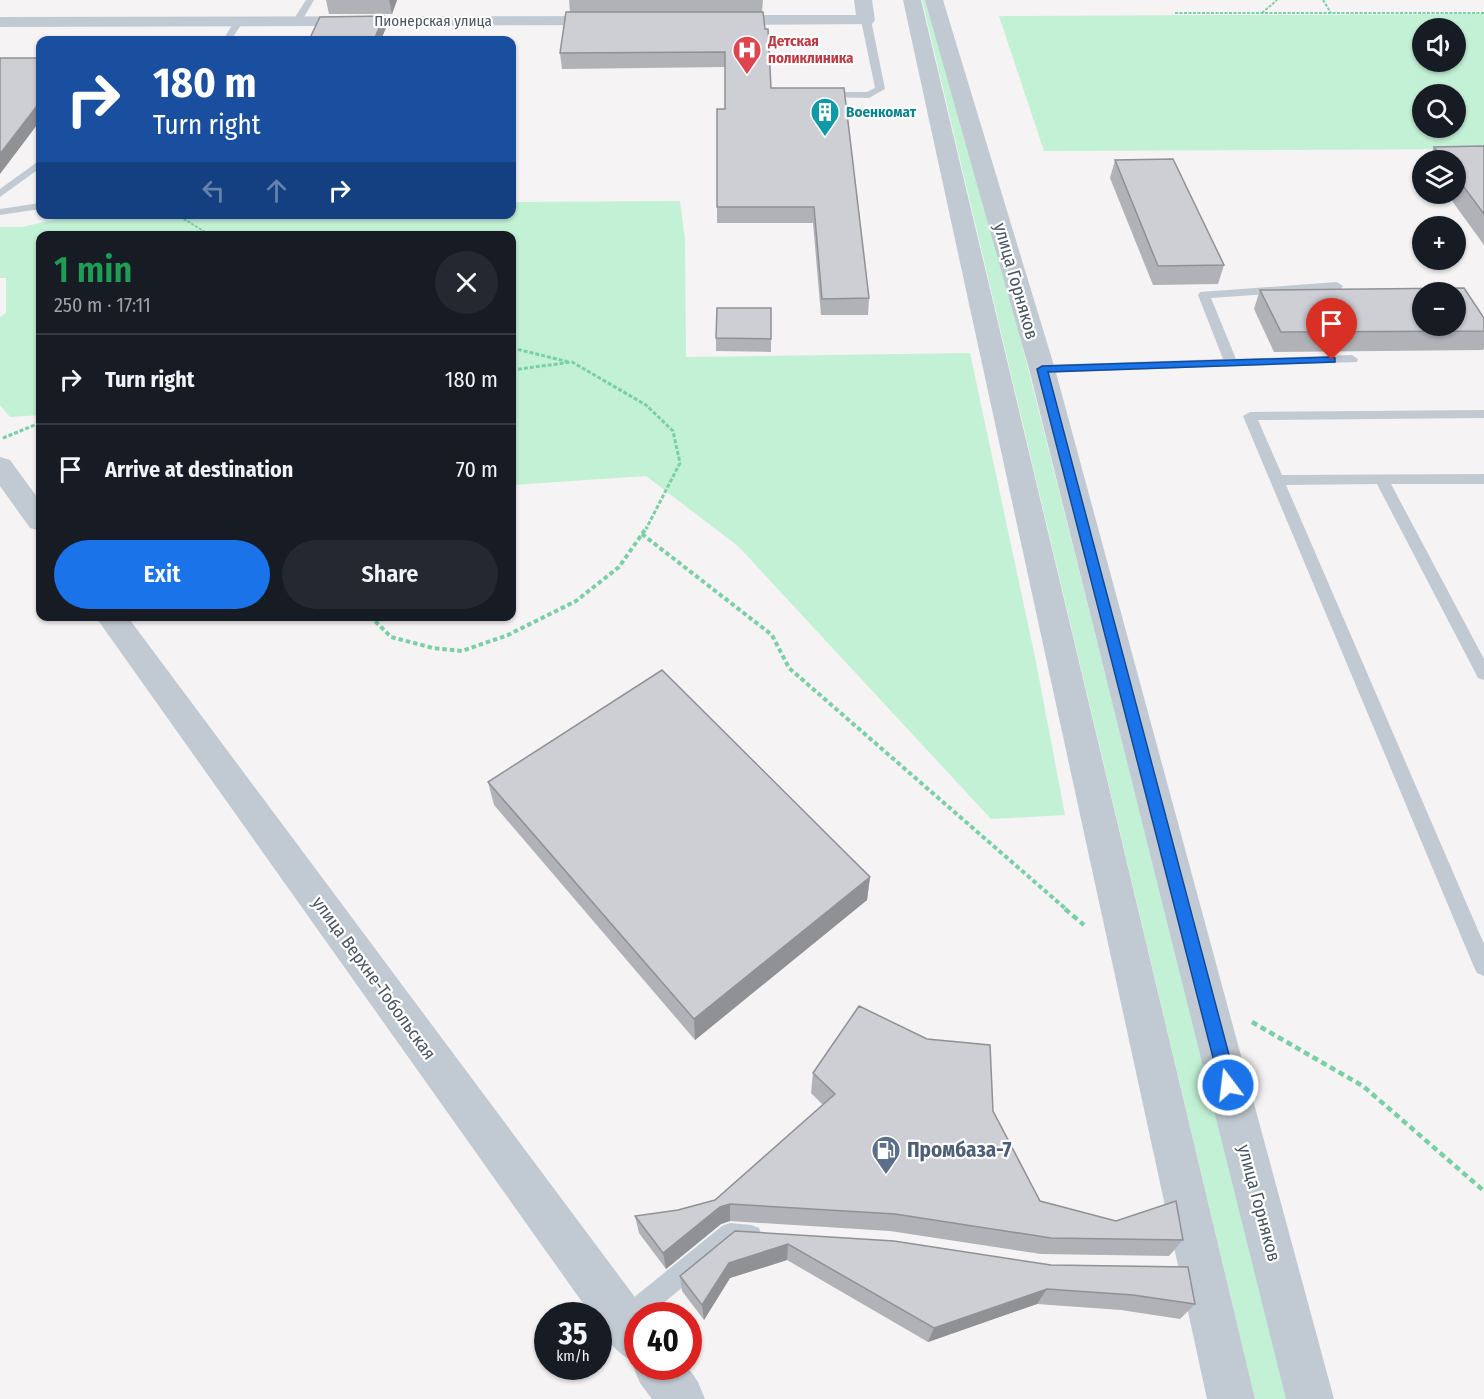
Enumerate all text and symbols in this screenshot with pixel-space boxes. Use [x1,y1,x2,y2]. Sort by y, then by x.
street label: Пионерская улица [374,12,492,30]
map controls [1412,18,1466,336]
button: sound [1412,18,1466,72]
place label: Детская поликлиника [767,32,854,67]
hospital icon: Детская поликлиника [731,34,763,76]
text: 180 m [153,58,257,108]
icon: right [54,60,132,138]
button: search [1412,84,1466,138]
building icon: Военкомат [809,96,841,138]
place label: Военкомат [846,103,917,121]
text: Turn right [153,109,261,141]
button: layers [1412,150,1466,204]
icon: left [197,174,230,207]
icon: ahead [260,174,293,207]
icon: right [323,174,356,207]
button: + [1412,216,1466,270]
street label: улица Горняков [989,220,1043,342]
text: 1 min [54,248,132,292]
button: close [435,251,498,314]
button: − [1412,282,1466,336]
text: 250 m · 17:11 [54,293,151,317]
pin [1306,298,1357,360]
icon: arrive [1315,307,1348,340]
icon: right [54,363,87,396]
text: Turn right [105,366,194,393]
text: 180 m [445,366,498,393]
icon: arrive [54,453,87,486]
text: Arrive at destination [105,456,293,483]
text: 70 m [456,456,498,483]
button: Exit [54,540,270,609]
button: Share [282,540,498,609]
street label: улица Верхне-Тобольская [307,892,441,1064]
position arrow [1196,1053,1260,1117]
fuel station icon: Промбаза-7 [870,1134,902,1176]
place label: Промбаза-7 [907,1137,1012,1163]
street label: улица Горняков [1233,1142,1285,1264]
speed limit sign: 40 [624,1302,702,1380]
text: 35 [559,1316,587,1352]
text: km/h [556,1347,590,1365]

